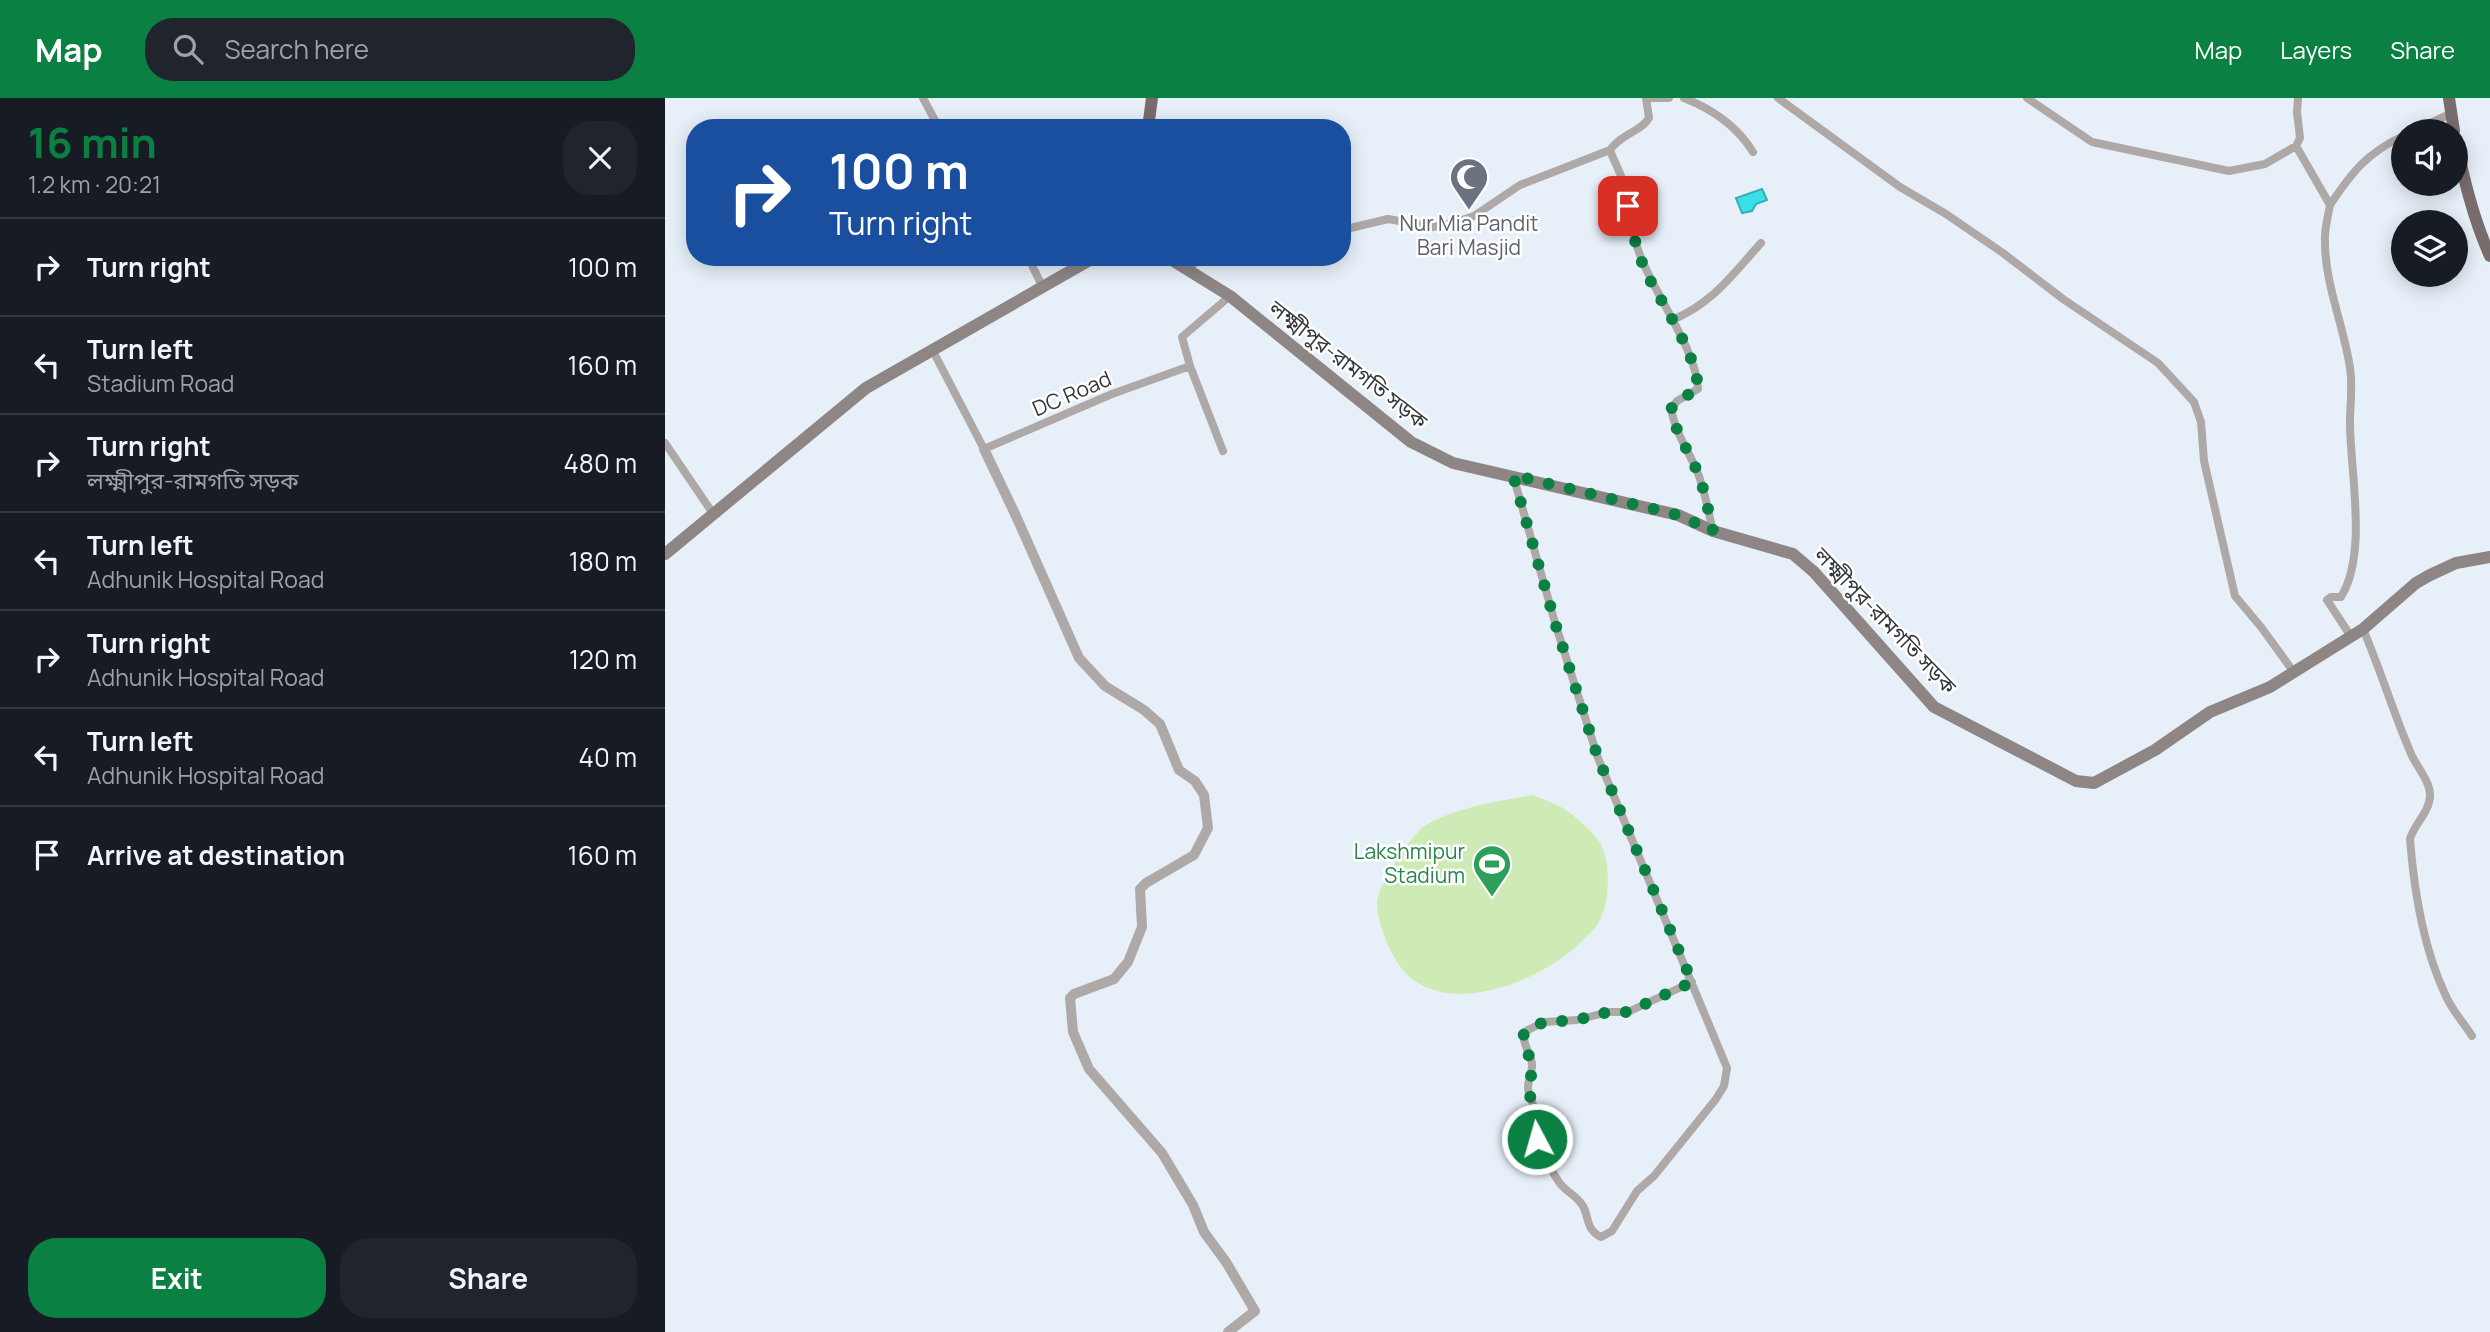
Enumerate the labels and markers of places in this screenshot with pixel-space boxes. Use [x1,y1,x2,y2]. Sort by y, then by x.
mosque icon: Nur Mia Pandit Bari Masjid [1448,156,1490,211]
pin [1598,176,1658,236]
place label: Nur Mia Pandit Bari Masjid [1399,209,1539,261]
place label: Lakshmipur Stadium [1354,837,1465,889]
sports icon: Lakshmipur Stadium [1471,843,1513,898]

